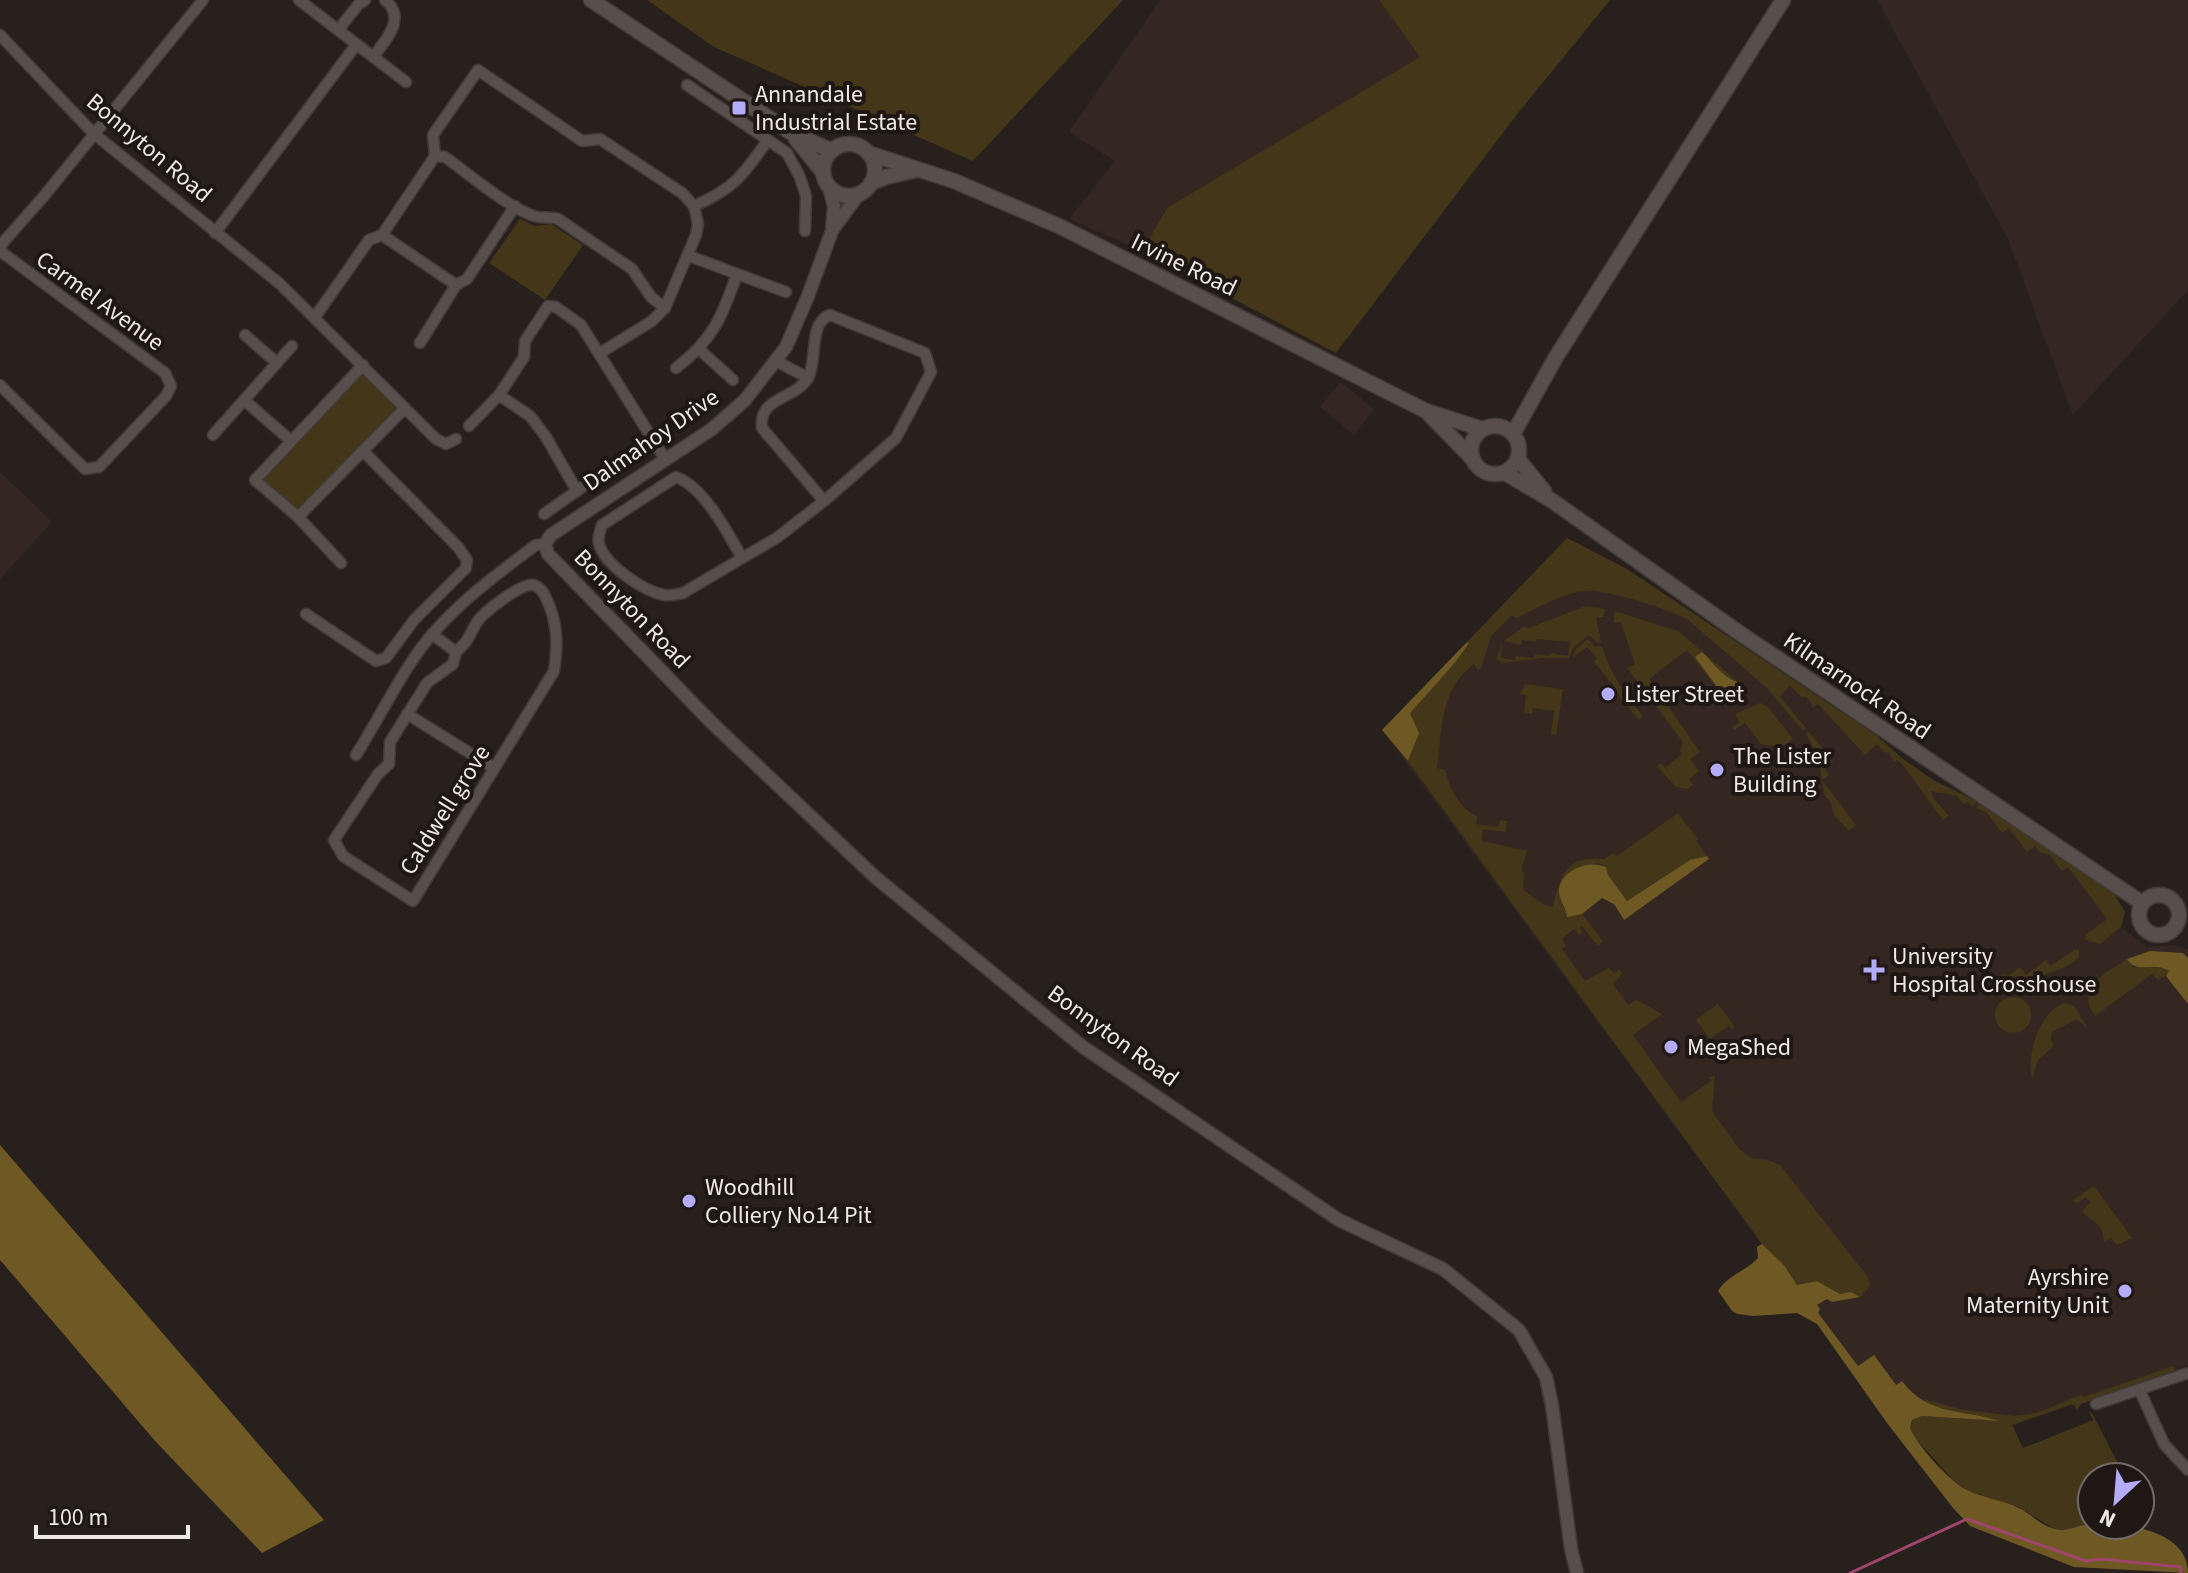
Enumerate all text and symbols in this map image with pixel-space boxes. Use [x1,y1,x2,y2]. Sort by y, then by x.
place label: Annandale Industrial Estate [755,77,917,140]
street label: Bonnyton Road [78,85,220,211]
marker: Annandale Industrial Estate [730,99,748,117]
street label: Irvine Road [1125,224,1243,306]
street label: Carmel Avenue [29,243,171,359]
street label: Dalmahoy Drive [576,380,726,500]
street label: Bonnyton Road [566,541,698,677]
street label: Kilmarnock Road [1776,624,1938,748]
place label: Lister Street [1624,677,1744,712]
marker: Lister Street [1599,685,1617,703]
street label: Caldwell grove [391,738,499,882]
place label: The Lister Building [1733,739,1831,802]
marker: The Lister Building [1708,761,1726,779]
place label: University Hospital Crosshouse [1892,939,2096,1002]
marker: University Hospital Crosshouse [1863,959,1885,981]
street label: Bonnyton Road [1040,976,1186,1096]
place label: MegaShed [1687,1030,1791,1065]
marker: MegaShed [1662,1038,1680,1056]
place label: Woodhill Colliery No14 Pit [705,1170,872,1233]
marker: Woodhill Colliery No14 Pit [680,1192,698,1210]
place label: Ayrshire Maternity Unit [1966,1260,2109,1323]
marker: Ayrshire Maternity Unit [2116,1282,2134,1300]
north arrow [2076,1461,2156,1541]
scale bar [36,1489,188,1539]
text: 100 m [48,1500,108,1535]
text: N [2094,1500,2121,1536]

